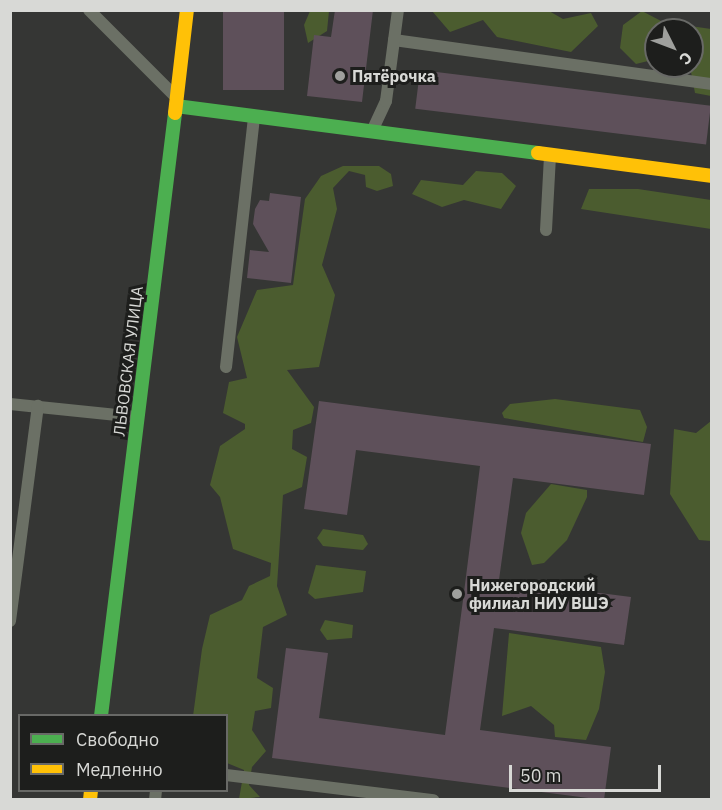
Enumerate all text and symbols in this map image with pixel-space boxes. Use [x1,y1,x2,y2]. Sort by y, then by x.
north arrow [644,18,704,78]
text: С [675,48,697,69]
place label: Пятёрочка [352,66,436,86]
marker: Пятёрочка [333,69,347,83]
street label: ЛЬВОВСКАЯ УЛИЦА [109,285,147,437]
place label: Нижегородский филиал НИУ ВШЭ [469,575,609,613]
marker: Нижегородский филиал НИУ ВШЭ [450,587,464,601]
legend [18,714,228,792]
text: Свободно [76,728,159,751]
scale bar [512,753,664,791]
text: Медленно [76,758,163,781]
text: 50 m [520,764,562,787]

